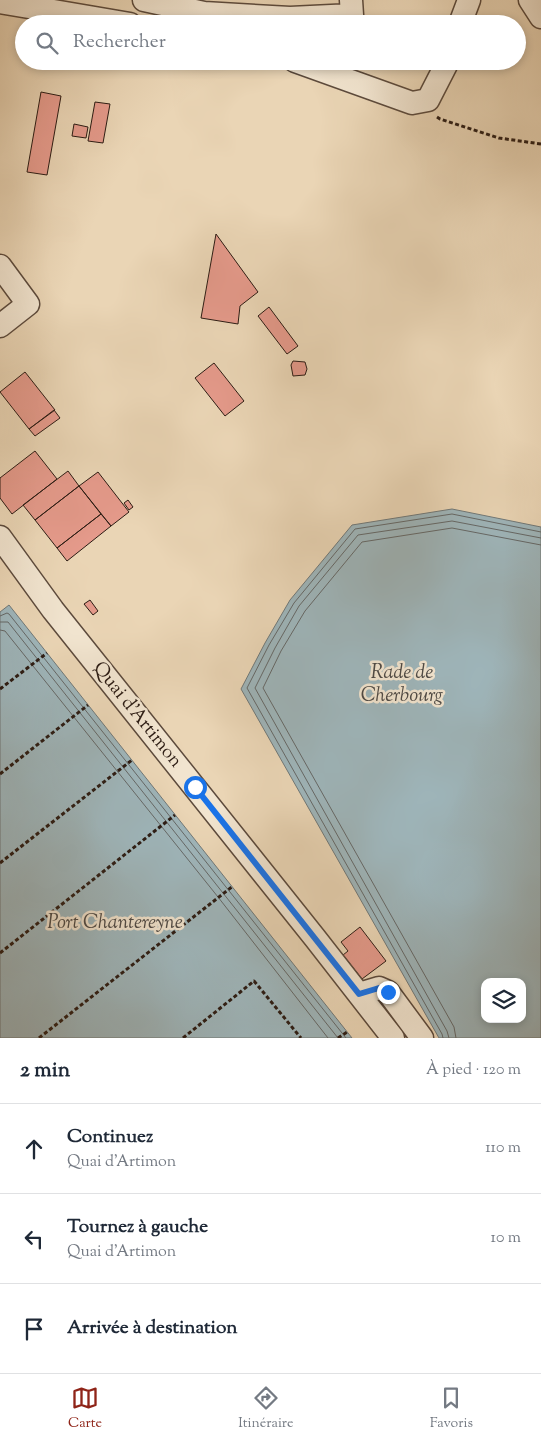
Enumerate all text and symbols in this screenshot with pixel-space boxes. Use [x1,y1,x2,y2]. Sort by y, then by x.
search box [15,15,526,70]
icon: search [33,29,61,57]
text: Rechercher [73,29,166,56]
street label: Quai d’Artimon [86,656,188,774]
water label: Rade de Cherbourg [361,659,444,711]
route start [184,776,207,799]
water label: Port Chantereyne [47,909,183,938]
map controls [481,978,526,1023]
button: layers [481,978,526,1023]
route end [377,981,400,1004]
text: 2 min [20,1056,70,1086]
text: À pied · 120 m [426,1059,521,1082]
text: Continuez [67,1124,153,1151]
icon: ahead [20,1135,48,1163]
text: 110 m [485,1137,521,1160]
text: Quai d’Artimon [67,1151,176,1174]
text: Tournez à gauche [67,1214,208,1241]
icon: left [20,1225,48,1253]
text: 10 m [491,1227,521,1250]
text: Quai d’Artimon [67,1241,176,1264]
icon: arrive [20,1315,48,1343]
text: Arrivée à destination [67,1315,238,1342]
tab: Carte [68,1384,102,1434]
tab: Itinéraire [238,1384,294,1434]
tab: Favoris [430,1384,473,1434]

